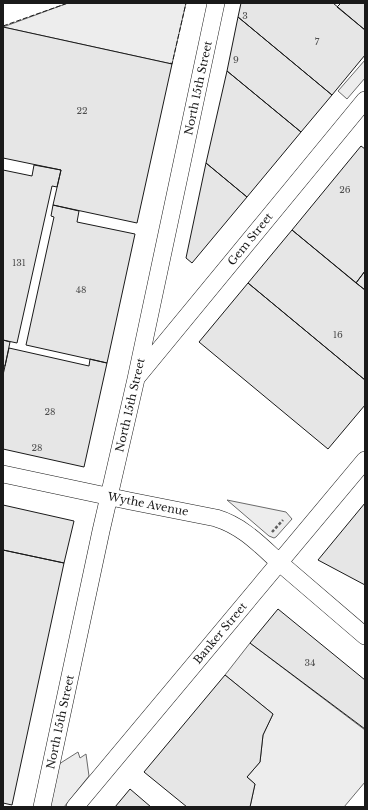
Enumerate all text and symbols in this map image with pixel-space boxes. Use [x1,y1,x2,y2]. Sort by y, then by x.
house number: 3 [242,10,248,21]
house number: 7 [315,36,320,47]
street label: North 15th Street [181,39,215,136]
house number: 9 [233,54,239,65]
house number: 22 [76,105,88,116]
house number: 26 [339,184,351,195]
street label: Gem Street [224,209,276,268]
house number: 131 [12,257,26,268]
house number: 48 [76,284,86,295]
house number: 16 [333,329,343,340]
street label: North 15th Street [112,356,148,453]
house number: 28 [45,406,56,417]
house number: 28 [32,442,43,453]
street label: Wythe Avenue [105,489,190,519]
street label: Banker Street [190,599,250,667]
house number: 34 [305,657,315,668]
street label: North 15th Street [43,673,77,770]

